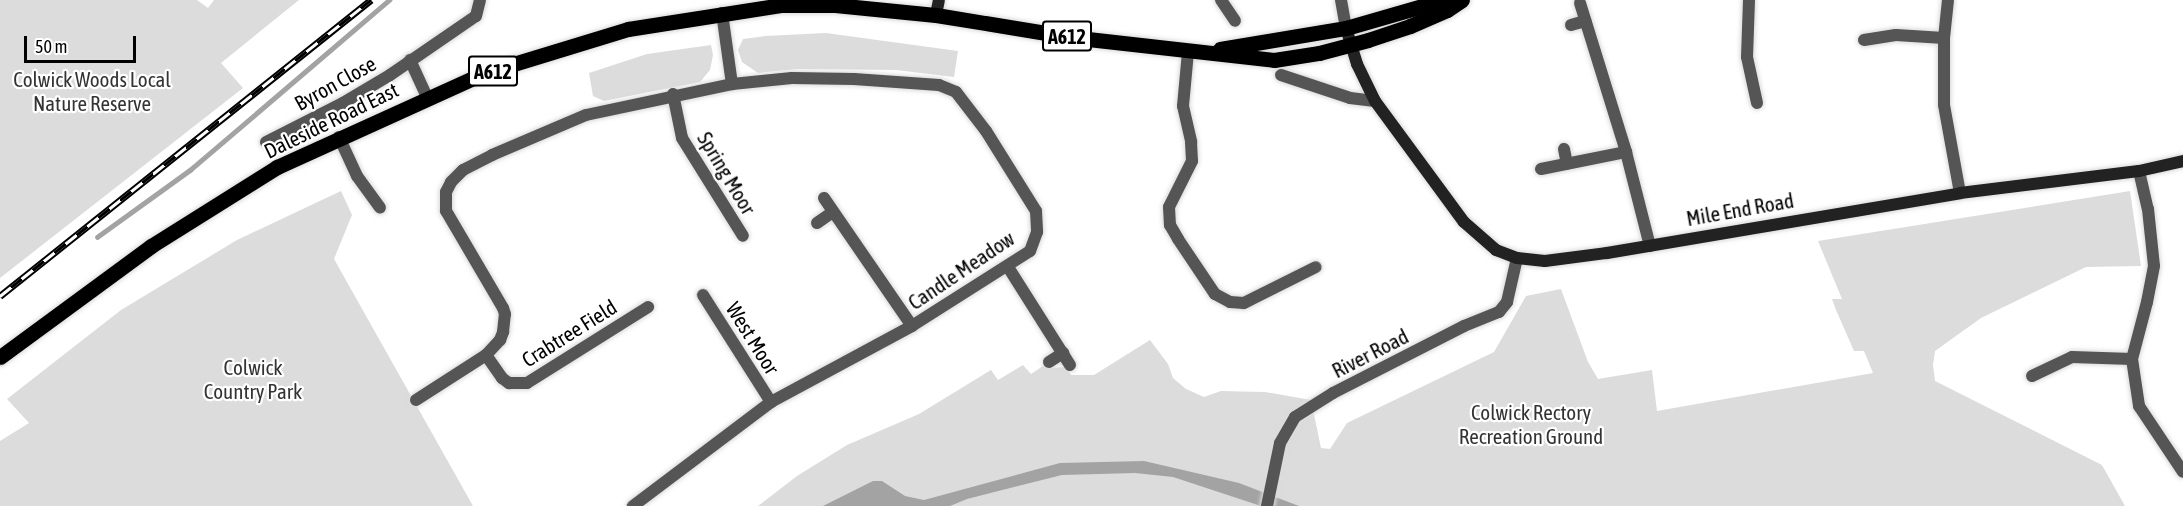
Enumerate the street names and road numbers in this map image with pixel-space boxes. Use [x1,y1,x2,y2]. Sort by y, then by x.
road number: A612 [1042,19,1092,53]
street label: Byron Close [290,50,380,116]
road number: A612 [468,54,518,88]
street label: Daleside Road East [260,77,402,163]
street label: Spring Moor [693,127,761,219]
street label: Mile End Road [1684,187,1796,231]
street label: Candle Meadow [903,225,1019,315]
street label: Crabtree Field [517,294,621,372]
street label: West Moor [721,297,785,379]
street label: River Road [1328,323,1412,383]

